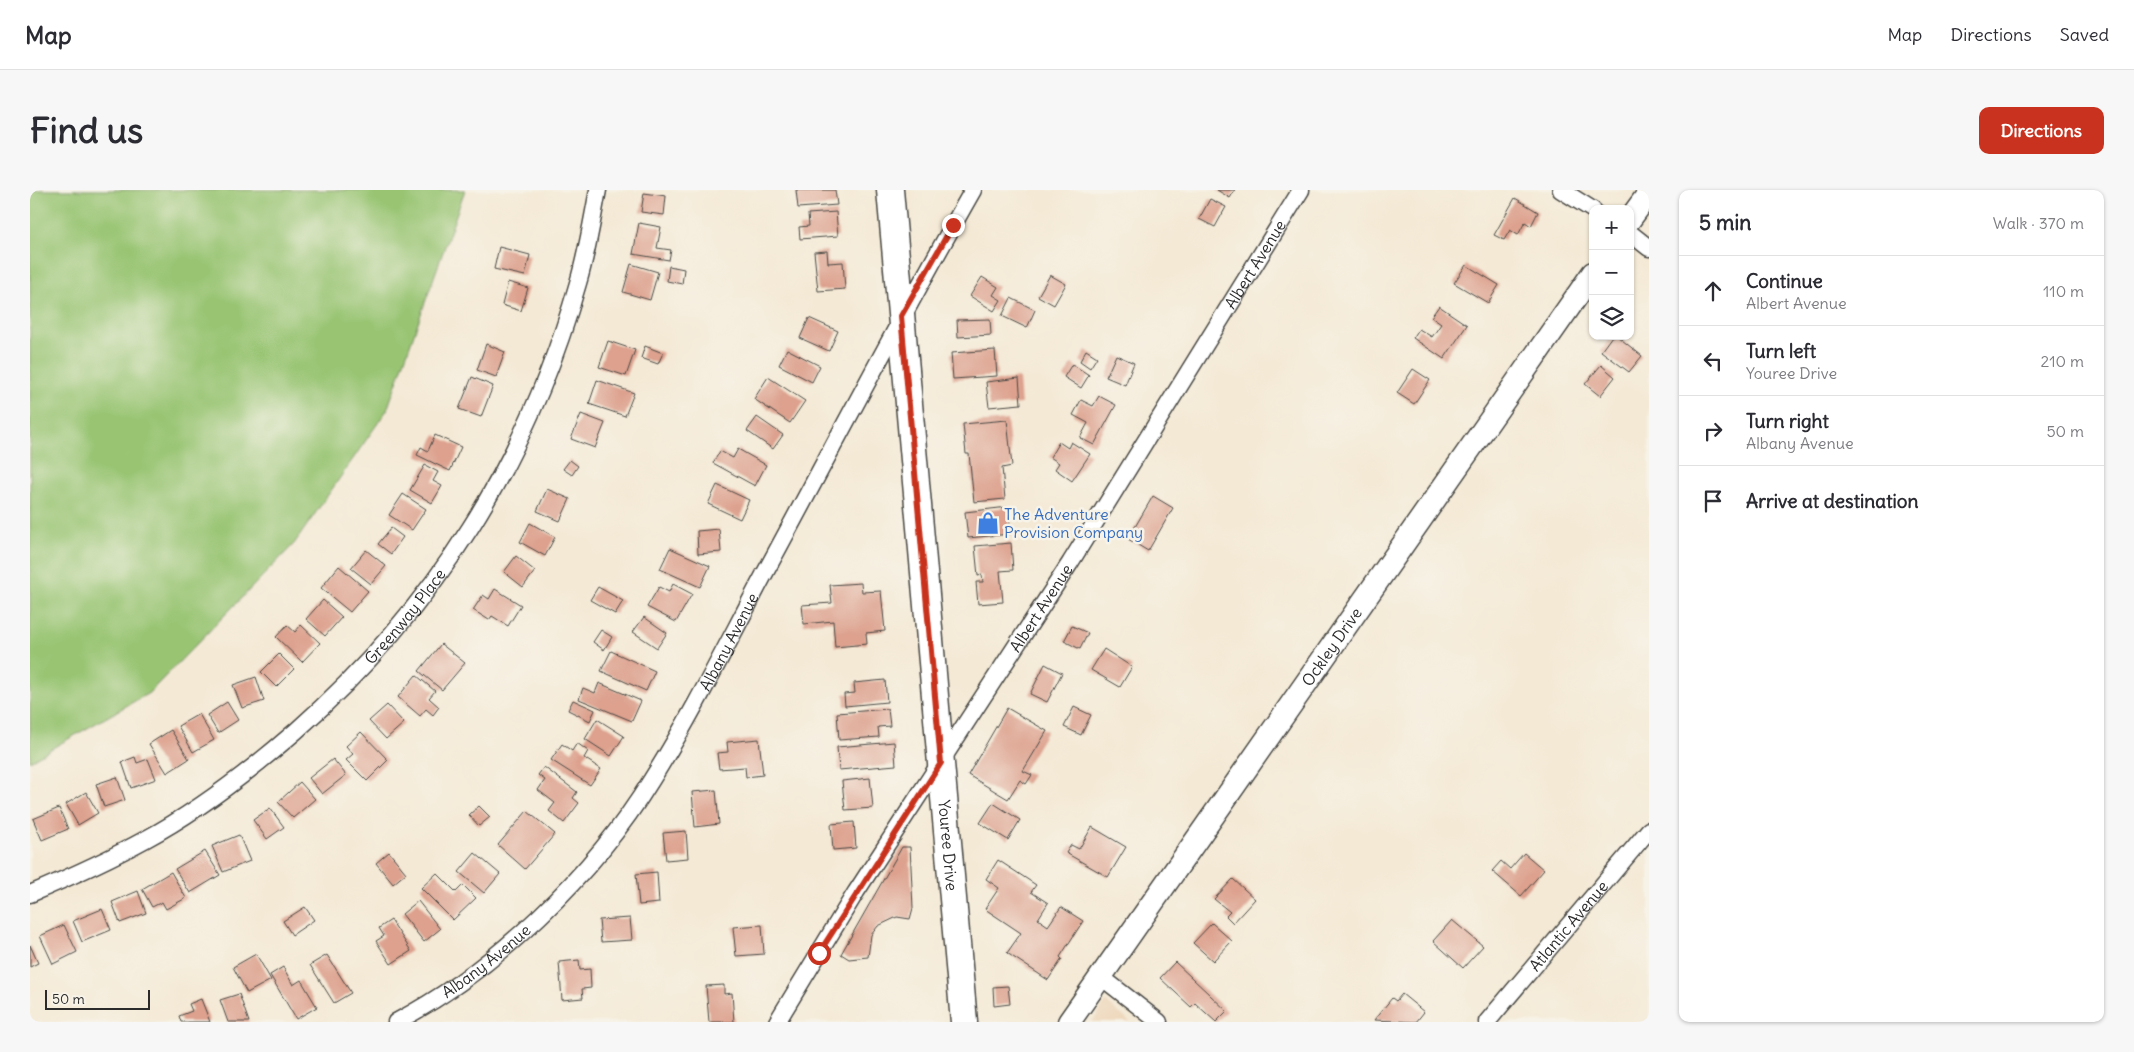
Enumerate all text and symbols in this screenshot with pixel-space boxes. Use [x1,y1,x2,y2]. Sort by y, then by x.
text: Map [25,20,72,50]
text: Map [1887,23,1922,46]
text: Directions [1950,23,2032,46]
text: Saved [2060,23,2109,46]
button: Directions [1979,107,2104,154]
text: Find us [30,108,143,152]
map controls [1589,205,1634,340]
button: + [1589,205,1634,250]
text: 5 min [1699,209,1751,236]
text: Walk · 370 m [1993,213,2084,233]
route end [942,214,965,237]
street label: Albert Avenue [1220,216,1290,312]
button: − [1589,250,1634,295]
text: Continue [1746,269,1823,293]
icon: ahead [1699,277,1727,305]
text: 110 m [2043,281,2084,301]
text: Albert Avenue [1746,293,1847,313]
button: layers [1589,295,1634,340]
text: Turn left [1746,339,1816,363]
icon: left [1699,347,1727,375]
text: 210 m [2041,351,2084,371]
text: Youree Drive [1746,363,1837,383]
text: Turn right [1746,409,1829,433]
icon: right [1699,417,1727,445]
text: 50 m [2046,421,2084,441]
text: Albany Avenue [1746,433,1854,453]
icon: arrive [1699,487,1727,515]
text: Arrive at destination [1746,489,1919,513]
place label: The Adventure Provision Company [1004,504,1143,542]
shop icon: The Adventure Provision Company [975,510,1001,536]
street label: Albert Avenue [1005,560,1077,656]
street label: Greenway Place [360,565,450,668]
street label: Albany Avenue [695,589,763,694]
street label: Ockley Drive [1297,603,1366,690]
street label: Youree Drive [934,799,962,892]
street label: Atlantic Avenue [1524,876,1612,975]
street label: Albany Avenue [438,920,535,1002]
route start [808,942,831,965]
scale bar [45,987,150,1010]
text: 50 m [52,990,85,1008]

